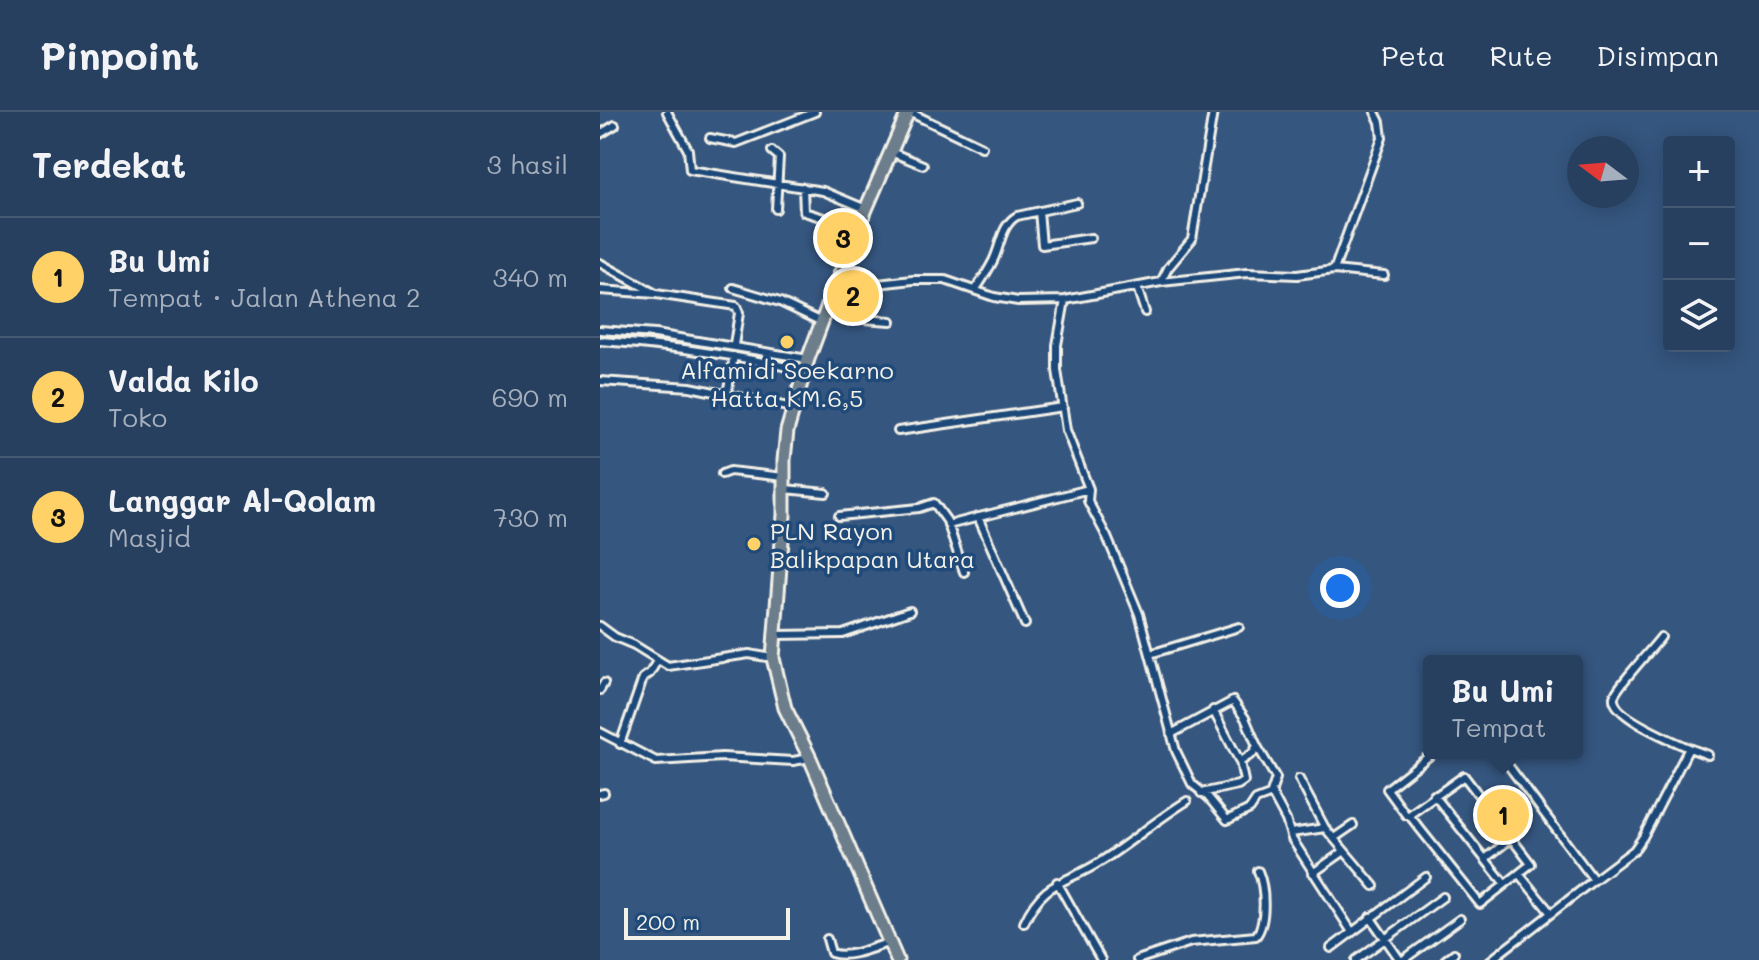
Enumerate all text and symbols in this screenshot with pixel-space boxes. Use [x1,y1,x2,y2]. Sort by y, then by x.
text: Pinpoint [40,30,199,80]
text: Peta [1381,37,1446,73]
text: Rute [1490,37,1552,73]
text: Disimpan [1596,37,1719,73]
north arrow [1567,136,1639,208]
map controls [1663,136,1735,352]
button: + [1663,136,1735,208]
text: Terdekat [32,142,186,187]
text: 3 hasil [486,147,568,181]
pin: 3 [817,208,869,268]
button: − [1663,208,1735,280]
text: Bu Umi [108,240,211,280]
text: 1 [52,260,64,294]
text: 340 m [492,260,568,294]
pin: 2 [827,266,879,326]
text: Tempat · Jalan Athena 2 [108,280,420,314]
button: layers [1663,280,1735,352]
marker: Alfamidi Soekarno Hatta KM.6,5 [778,333,796,351]
place label: Alfamidi Soekarno Hatta KM.6,5 [680,354,894,413]
text: Valda Kilo [108,360,259,400]
text: 2 [51,380,65,414]
text: 690 m [492,380,568,414]
text: Toko [108,400,167,434]
text: Langgar Al-Qolam [108,480,376,520]
text: 3 [50,500,66,534]
text: 730 m [493,500,568,534]
place label: PLN Rayon Balikpapan Utara [770,515,975,574]
text: Masjid [108,520,191,554]
marker: PLN Rayon Balikpapan Utara [745,535,763,553]
your location [1320,568,1360,608]
popup [1423,655,1583,759]
text: Bu Umi [1451,670,1555,710]
text: Tempat [1451,710,1546,744]
pin: 1 [1477,785,1529,845]
scale bar [624,904,790,940]
text: 200 m [636,907,700,936]

